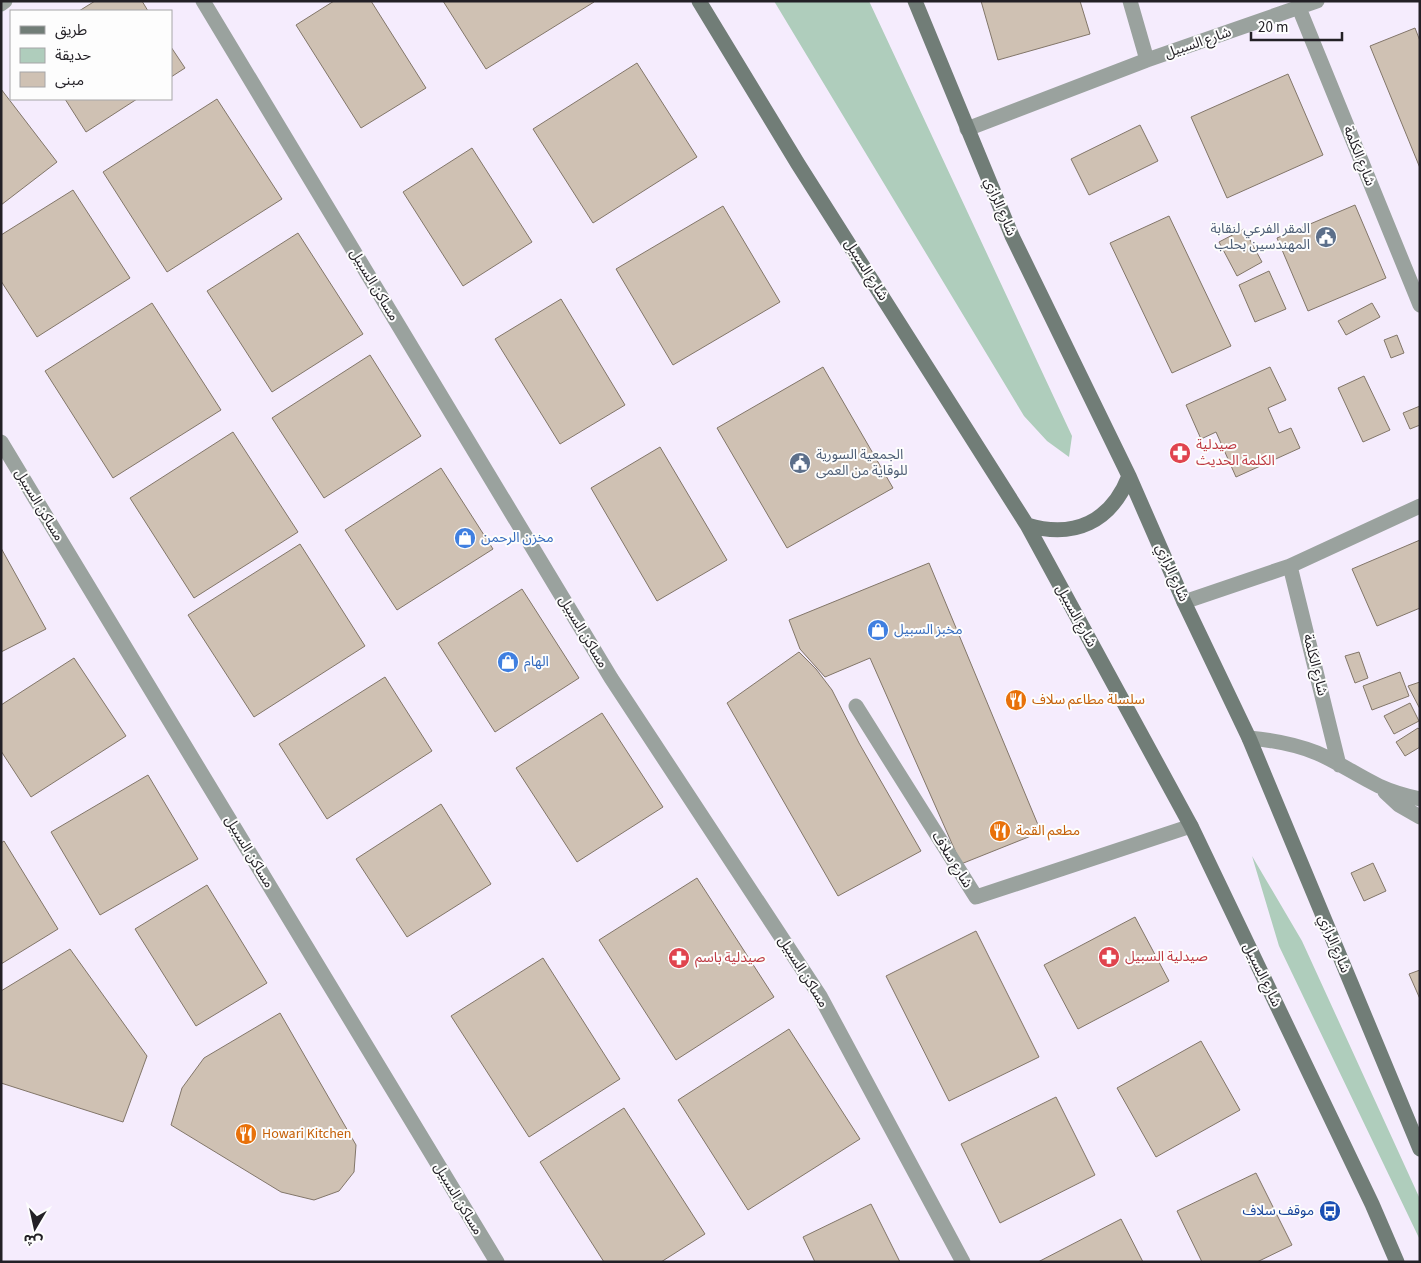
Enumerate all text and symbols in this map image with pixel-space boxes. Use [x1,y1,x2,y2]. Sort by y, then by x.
legend [10,10,172,100]
scale bar [1251,10,1342,42]
text: 20 m [1258,17,1288,38]
text: طريق [55,20,87,41]
street label: شارع السبيل [1162,22,1234,64]
text: حديقة [55,45,91,66]
text: مبنى [55,70,84,91]
street label: شارع الكلمة [1338,123,1380,189]
street label: شارع الرازي [979,175,1021,239]
place label: المقر الفرعي لنقابة المهندسين بحلب [1210,219,1310,255]
public building icon: المقر الفرعي لنقابة المهندسين بحلب [1314,225,1338,249]
street label: شارع السبيل [839,235,893,305]
street label: مساكن السبيل [345,245,403,325]
place label: صيدلية الكلمة الحديث [1196,435,1275,471]
pharmacy icon: صيدلية الكلمة الحديث [1168,441,1192,465]
place label: الجمعية السورية للوقاية من العمى [816,445,908,481]
public building icon: الجمعية السورية للوقاية من العمى [788,451,812,475]
street label: مساكن السبيل [10,465,68,545]
shop icon: مخزن الرحمن [453,526,477,550]
place label: مخزن الرحمن [481,528,554,548]
street label: شارع الرازي [1150,541,1194,605]
street label: شارع السبيل [1050,581,1102,651]
street label: مساكن السبيل [554,592,612,672]
shop icon: مخبز السبيل [866,618,890,642]
place label: مخبز السبيل [894,620,963,640]
street label: شارع الكلمة [1298,632,1332,698]
shop icon: الهام [496,650,520,674]
place label: الهام [524,652,549,672]
restaurant icon: سلسلة مطاعم سلاف [1004,688,1028,712]
place label: سلسلة مطاعم سلاف [1032,690,1145,710]
street label: مساكن السبيل [220,812,278,892]
restaurant icon: مطعم القمة [988,819,1012,843]
place label: مطعم القمة [1016,821,1080,841]
street label: شارع سلاف [927,828,977,892]
street label: شارع الرازي [1313,912,1355,976]
street label: مساكن السبيل [773,932,833,1012]
street label: شارع السبيل [1238,940,1286,1011]
pharmacy icon: صيدلية السبيل [1097,945,1121,969]
pharmacy icon: صيدلية باسم [667,946,691,970]
place label: صيدلية السبيل [1125,947,1208,967]
place label: صيدلية باسم [695,948,766,968]
restaurant icon: Howari Kitchen [234,1122,258,1146]
place label: Howari Kitchen [262,1124,351,1144]
street label: مساكن السبيل [429,1159,487,1239]
bus stop icon: موقف سلاف [1318,1199,1342,1223]
place label: موقف سلاف [1242,1201,1314,1221]
north arrow [10,1203,60,1253]
text: ش [22,1228,44,1251]

